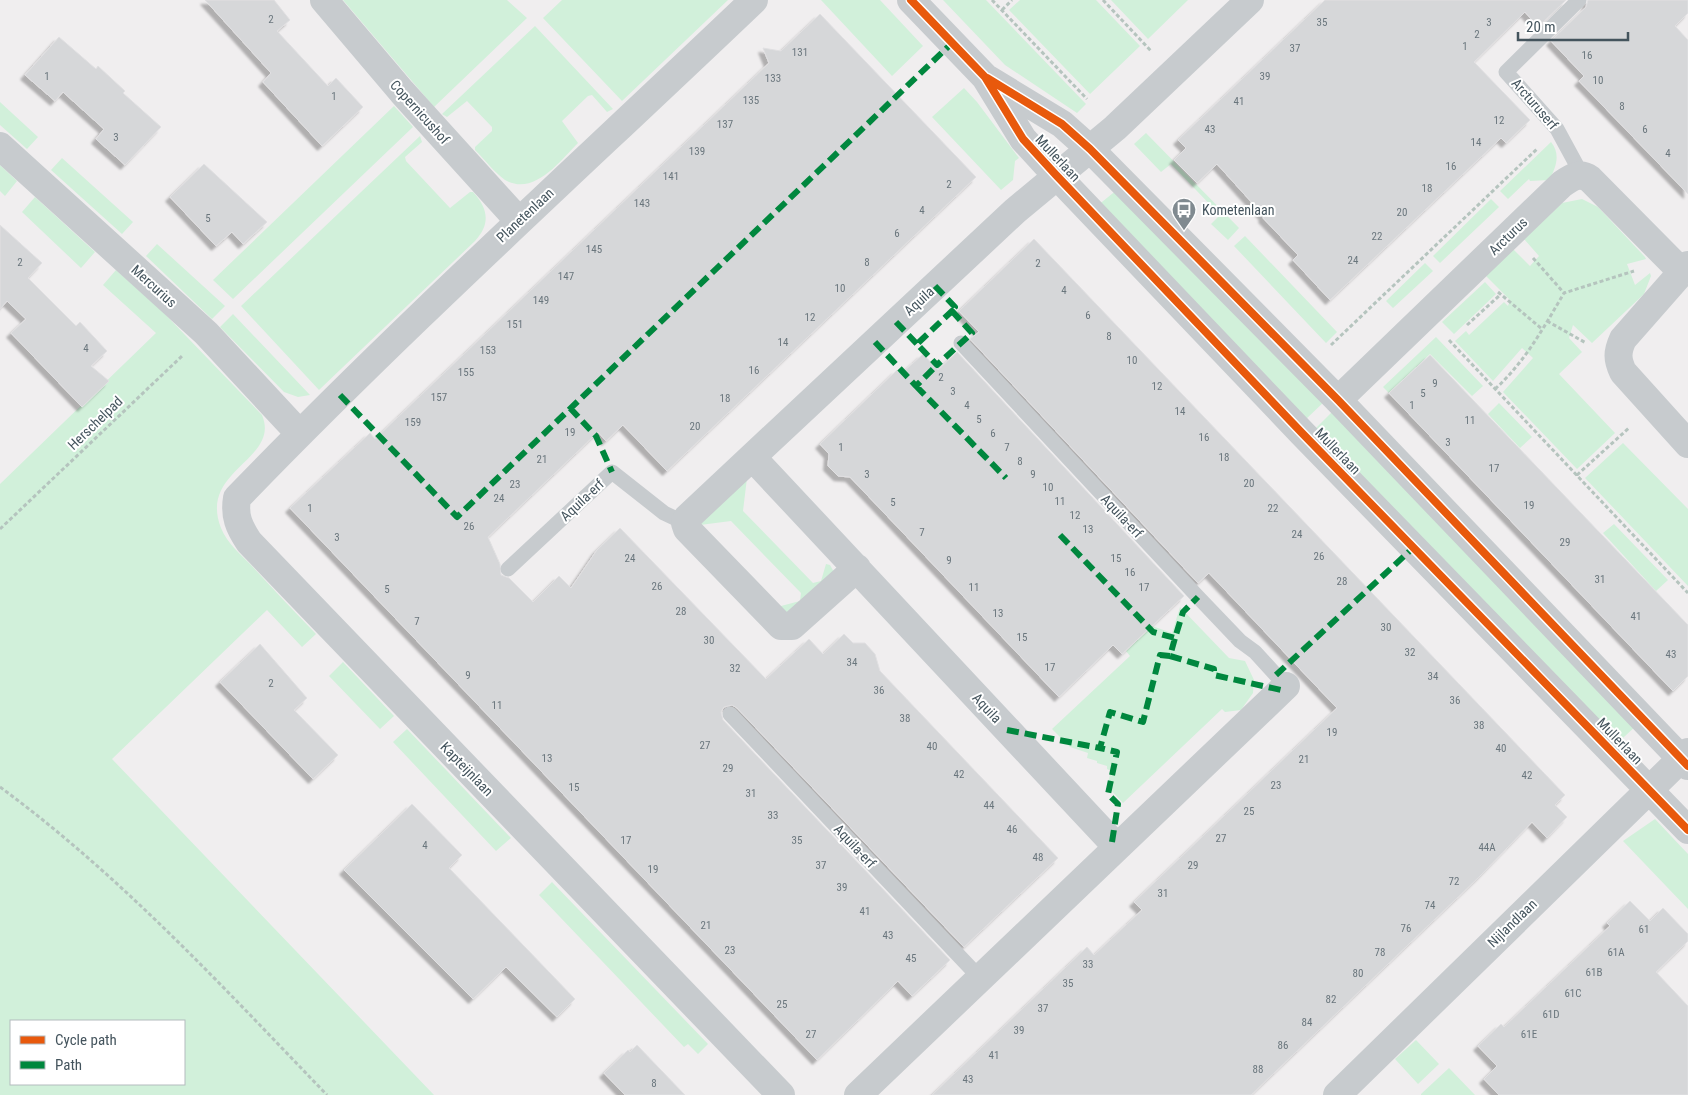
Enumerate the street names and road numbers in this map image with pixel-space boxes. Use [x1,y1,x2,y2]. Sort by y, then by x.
street label: Arcturuserf [1509,75,1562,133]
street label: Copernicushof [387,77,453,148]
street label: Mullerlaan [1032,131,1084,185]
street label: Planetenlaan [493,185,557,245]
street label: Arcturus [1486,214,1530,258]
street label: Mercurius [128,262,180,310]
street label: Aquila [901,283,937,319]
street label: Herschelpad [64,393,126,453]
street label: Mullerlaan [1312,425,1364,477]
street label: Aquila-erf [557,475,608,524]
street label: Aquila-erf [1098,491,1147,542]
street label: Aquila [969,690,1005,726]
street label: Mullerlaan [1594,715,1646,767]
street label: Kapteijnlaan [437,739,497,799]
street label: Aquila-erf [831,821,880,872]
street label: Nijlandlaan [1484,896,1540,950]

